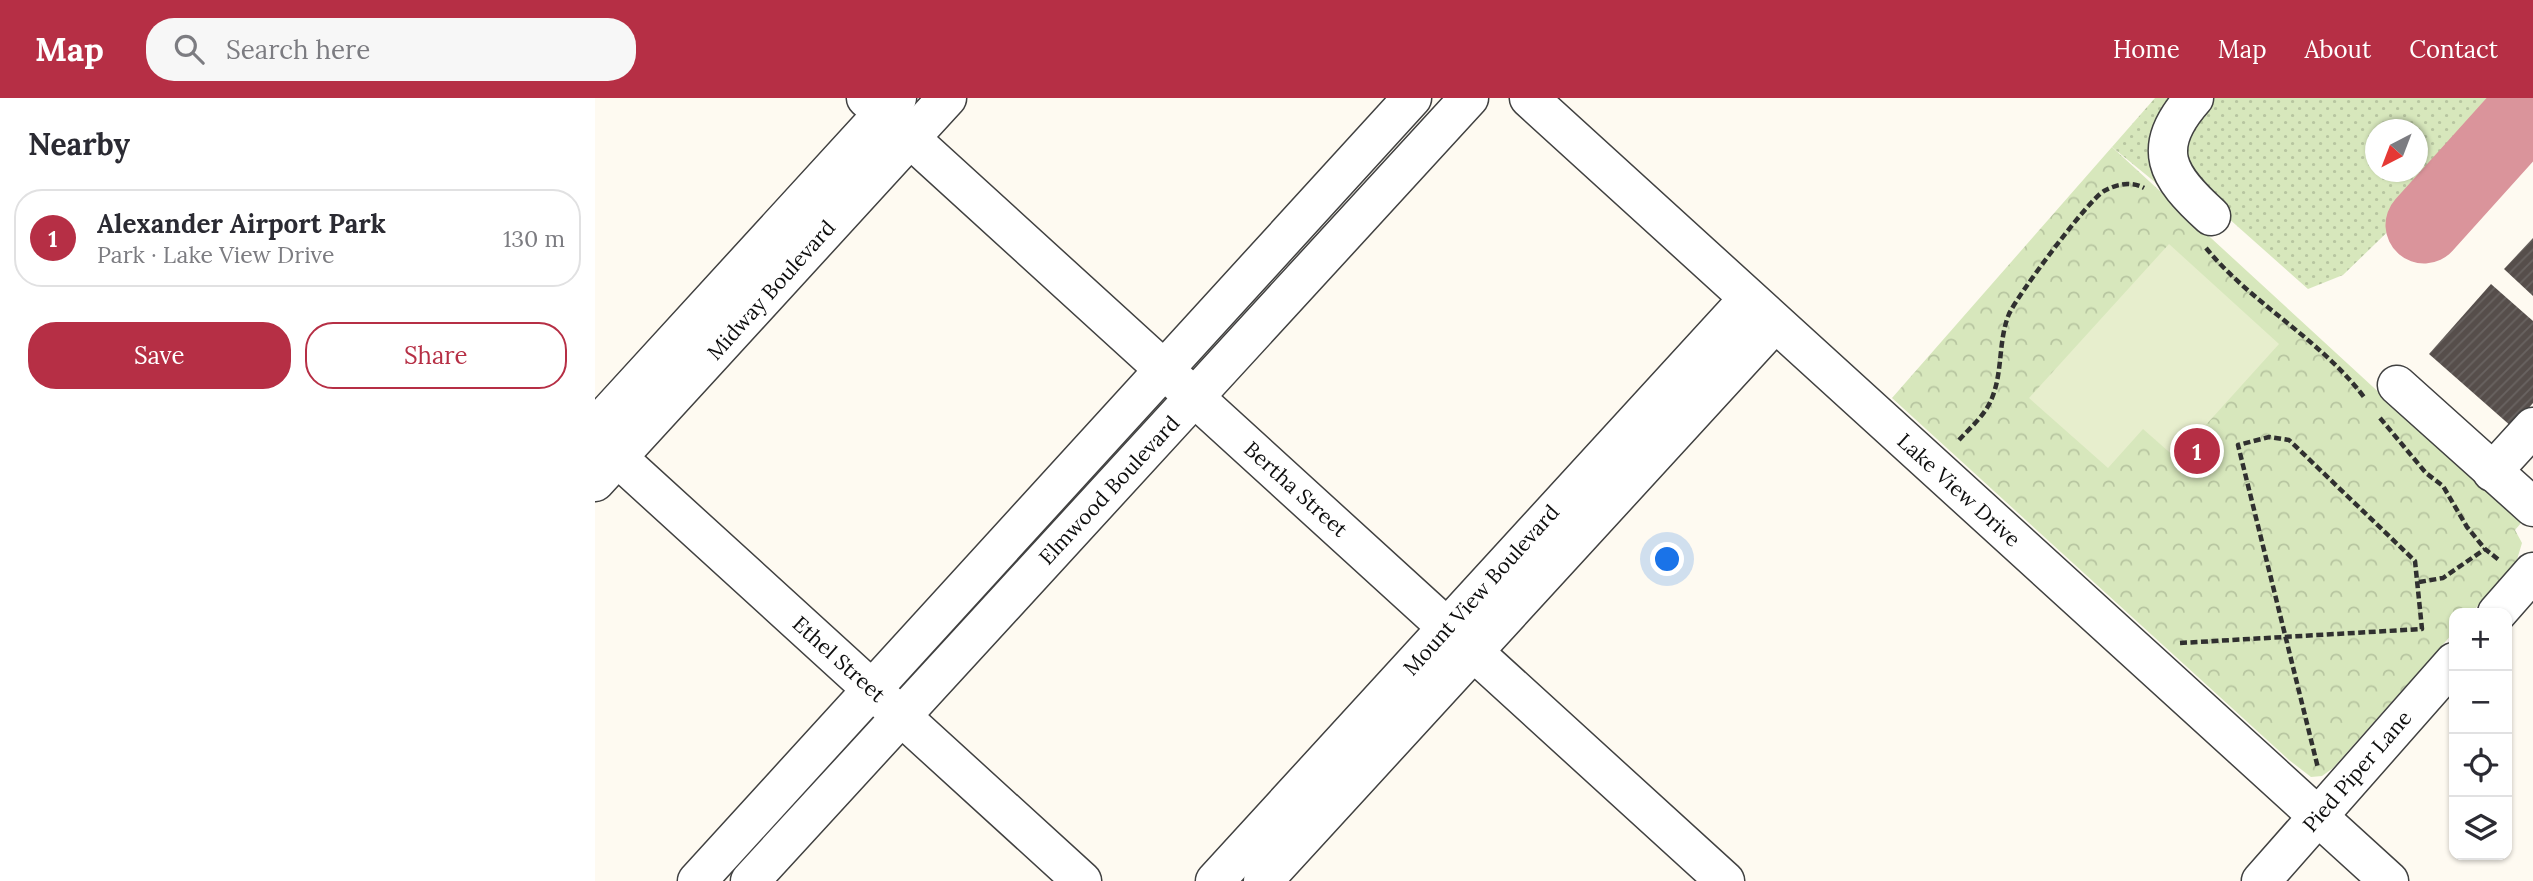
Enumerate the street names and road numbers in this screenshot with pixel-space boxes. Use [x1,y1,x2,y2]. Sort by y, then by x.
street label: Midway Boulevard [701,214,841,366]
street label: Elmwood Boulevard [1033,410,1185,570]
street label: Lake View Drive [1892,427,2026,553]
street label: Bertha Street [1239,435,1354,543]
street label: Mount View Boulevard [1397,499,1565,681]
street label: Ethel Street [787,610,892,708]
street label: Pied Piper Lane [2297,705,2417,837]

